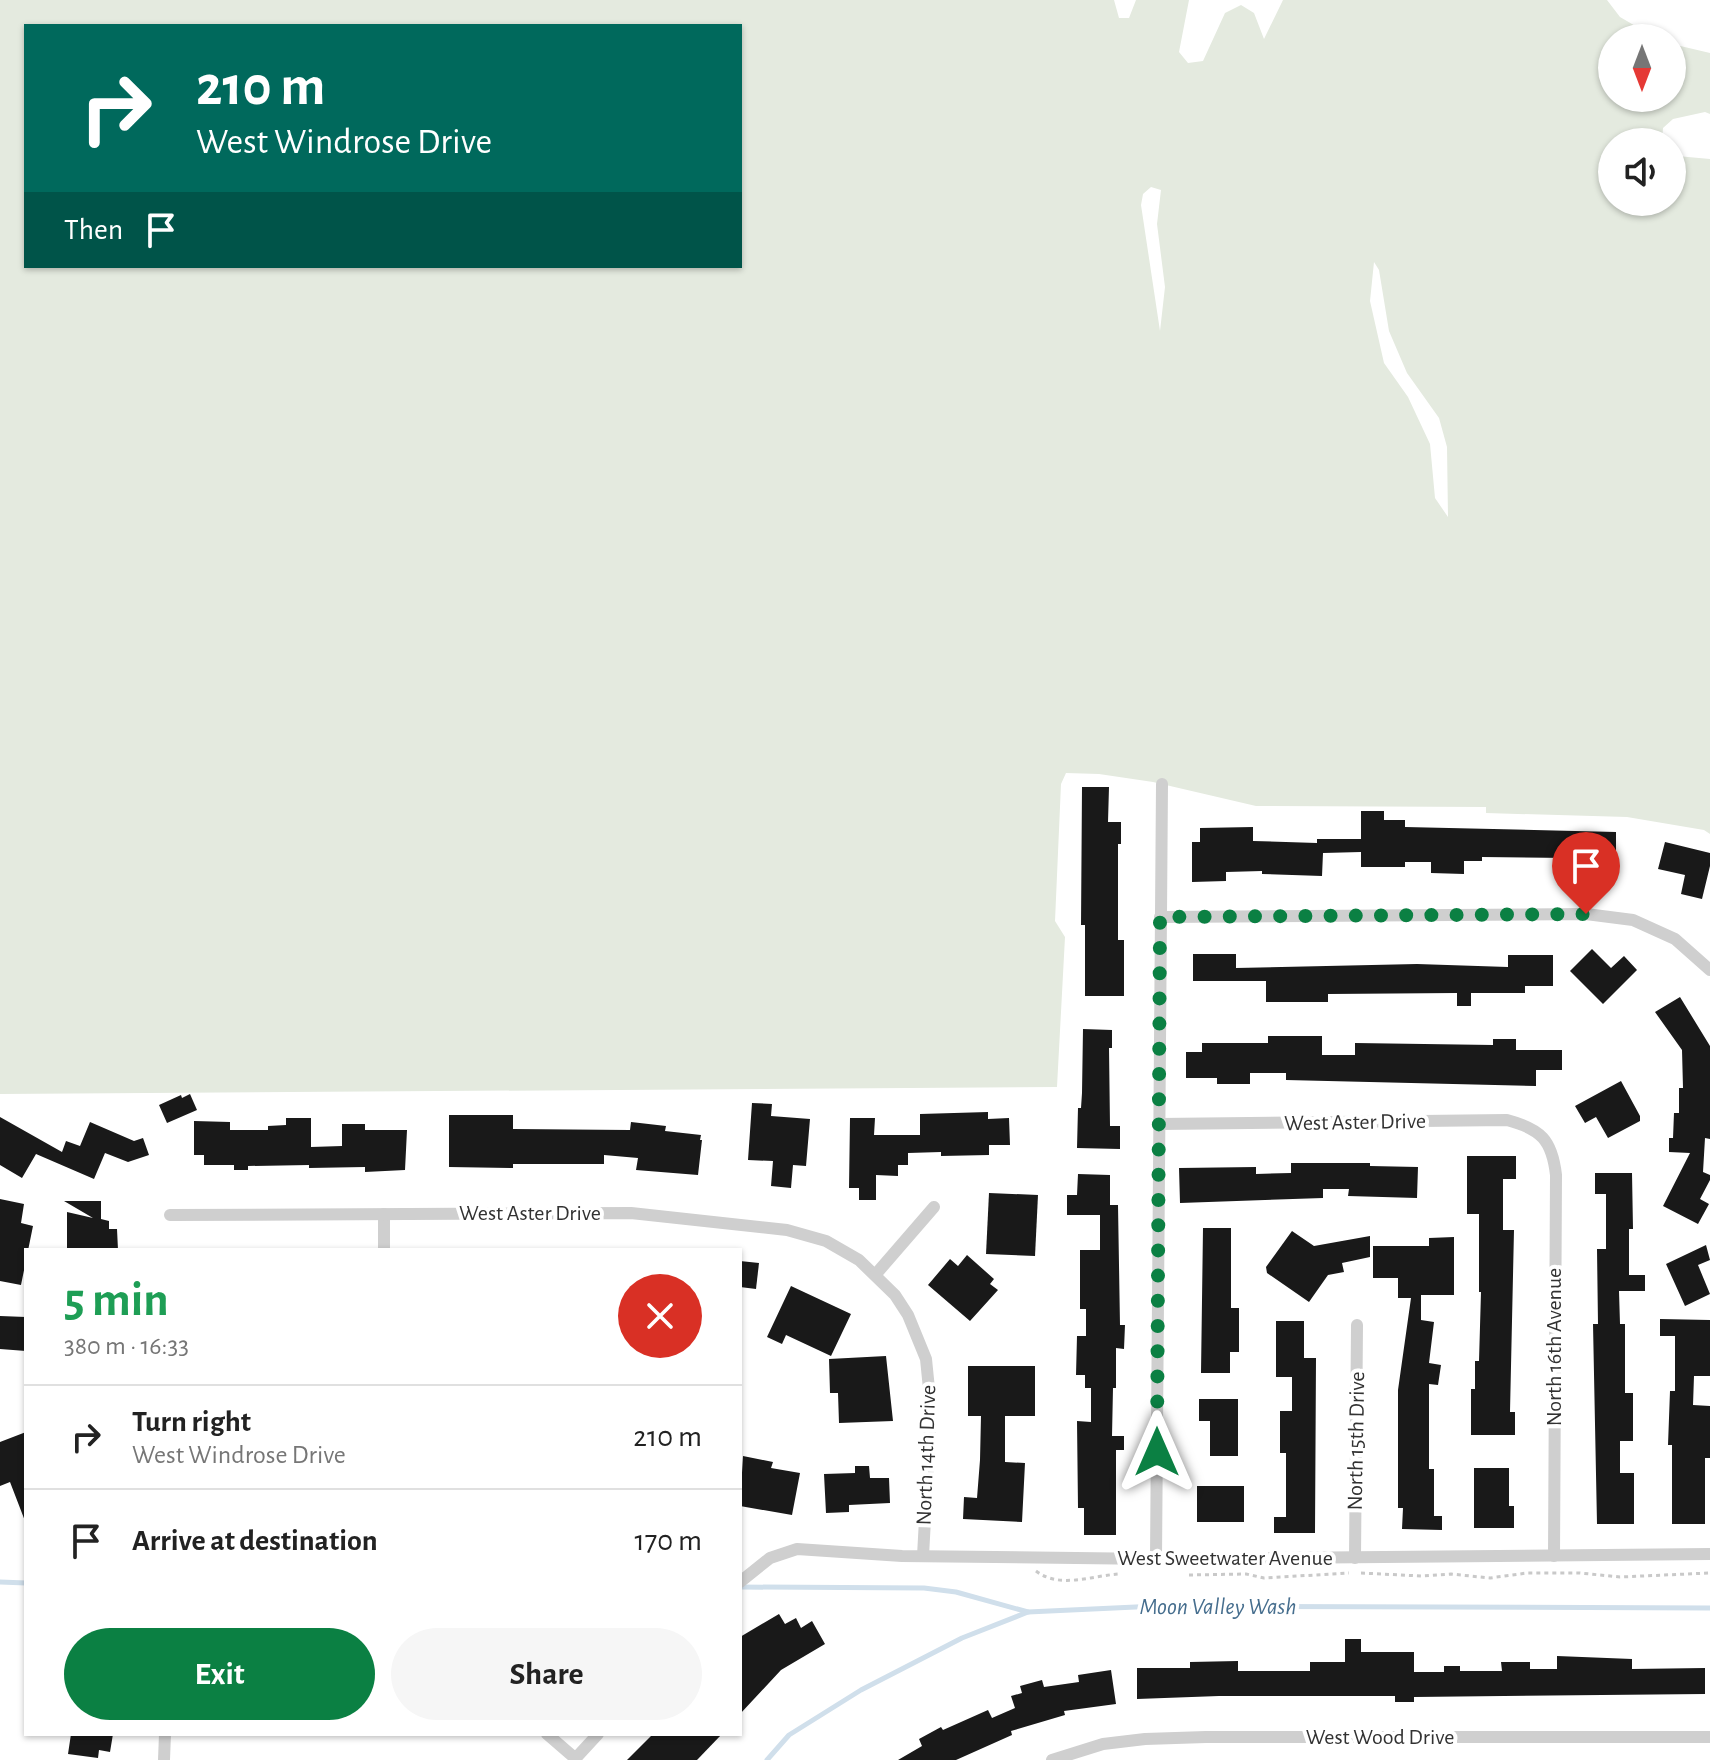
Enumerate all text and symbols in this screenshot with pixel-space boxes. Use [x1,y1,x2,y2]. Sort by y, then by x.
north arrow [1598,24,1686,112]
map controls [1598,24,1686,216]
icon: right [64,56,168,160]
text: 210 m [196,59,325,115]
text: West Windrose Drive [196,124,492,160]
button: sound [1598,128,1686,216]
icon: arrive [139,208,183,252]
text: Then [64,215,123,245]
pin [1552,832,1620,914]
icon: arrive [1564,844,1608,888]
street label: West Aster Drive [1284,1110,1426,1134]
street label: West Aster Drive [459,1202,601,1224]
street label: North 16th Avenue [1543,1268,1565,1426]
button: close [618,1274,702,1358]
text: 5 min [64,1277,169,1325]
text: 380 m · 16:33 [64,1333,189,1359]
street label: North 15th Drive [1344,1371,1368,1511]
street label: North 14th Drive [913,1384,939,1526]
text: Turn right [132,1407,251,1437]
position arrow [1115,1410,1199,1494]
icon: right [64,1415,108,1459]
text: 210 m [633,1422,702,1452]
text: West Windrose Drive [132,1442,346,1468]
icon: arrive [64,1519,108,1563]
text: Arrive at destination [132,1526,378,1556]
text: 170 m [634,1526,702,1556]
street label: West Sweetwater Avenue [1117,1547,1333,1569]
water label: Moon Valley Wash [1140,1595,1296,1619]
button: Exit [64,1628,375,1720]
button: Share [391,1628,702,1720]
street label: West Wood Drive [1306,1726,1454,1748]

